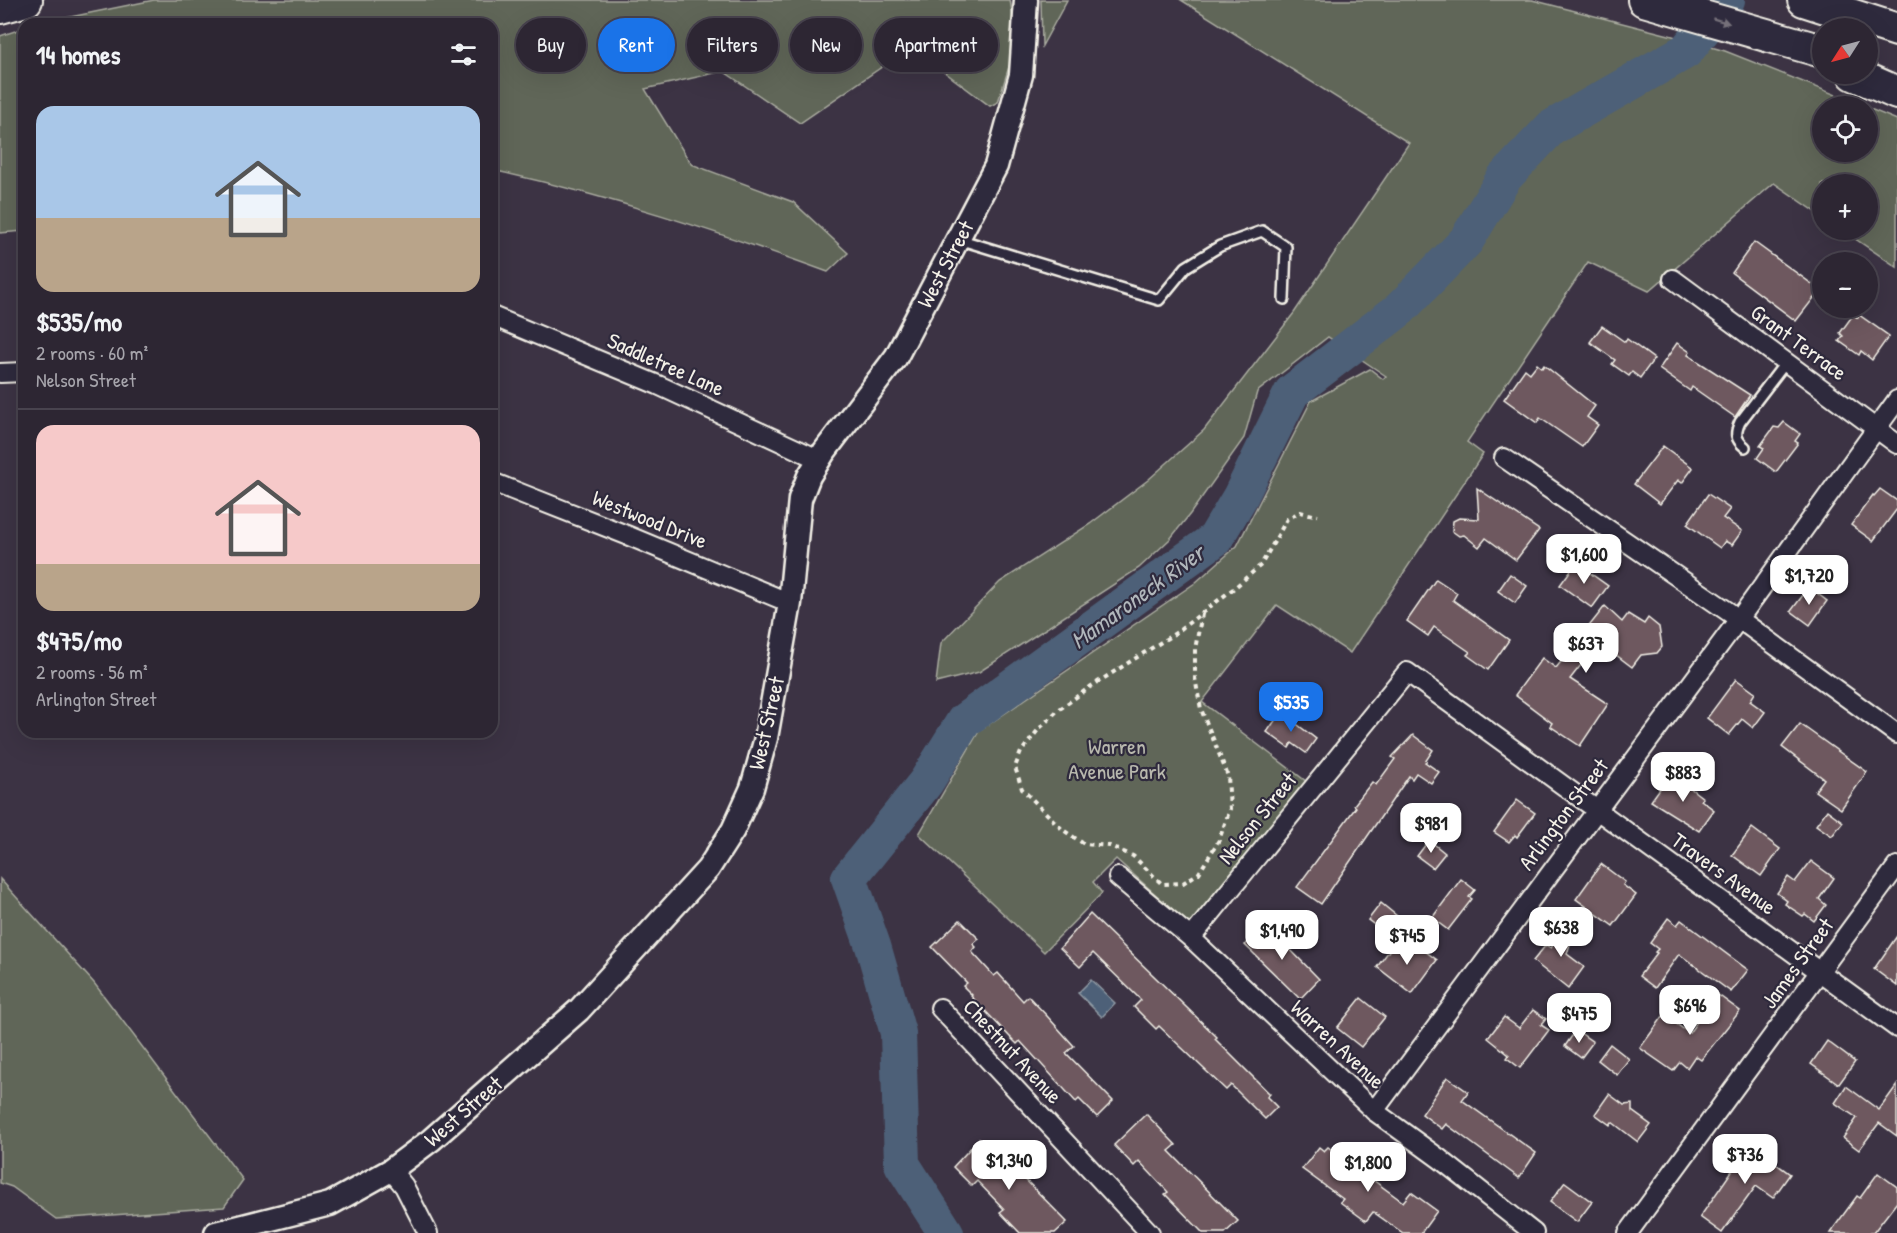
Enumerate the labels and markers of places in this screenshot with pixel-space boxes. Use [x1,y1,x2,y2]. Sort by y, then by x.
pin: $1,600 [1535,534,1633,585]
pin: $1,720 [1760,555,1858,606]
pin: $637 [1550,623,1622,674]
pin: $535 [1255,682,1327,733]
pin: $883 [1647,752,1719,803]
pin: $981 [1395,803,1467,854]
pin: $638 [1525,907,1597,958]
pin: $1,490 [1233,910,1331,961]
pin: $745 [1371,915,1443,966]
pin: $696 [1654,985,1726,1036]
pin: $475 [1543,993,1615,1044]
pin: $736 [1709,1134,1781,1185]
pin: $1,340 [960,1140,1058,1191]
pin: $1,800 [1319,1142,1417,1193]

